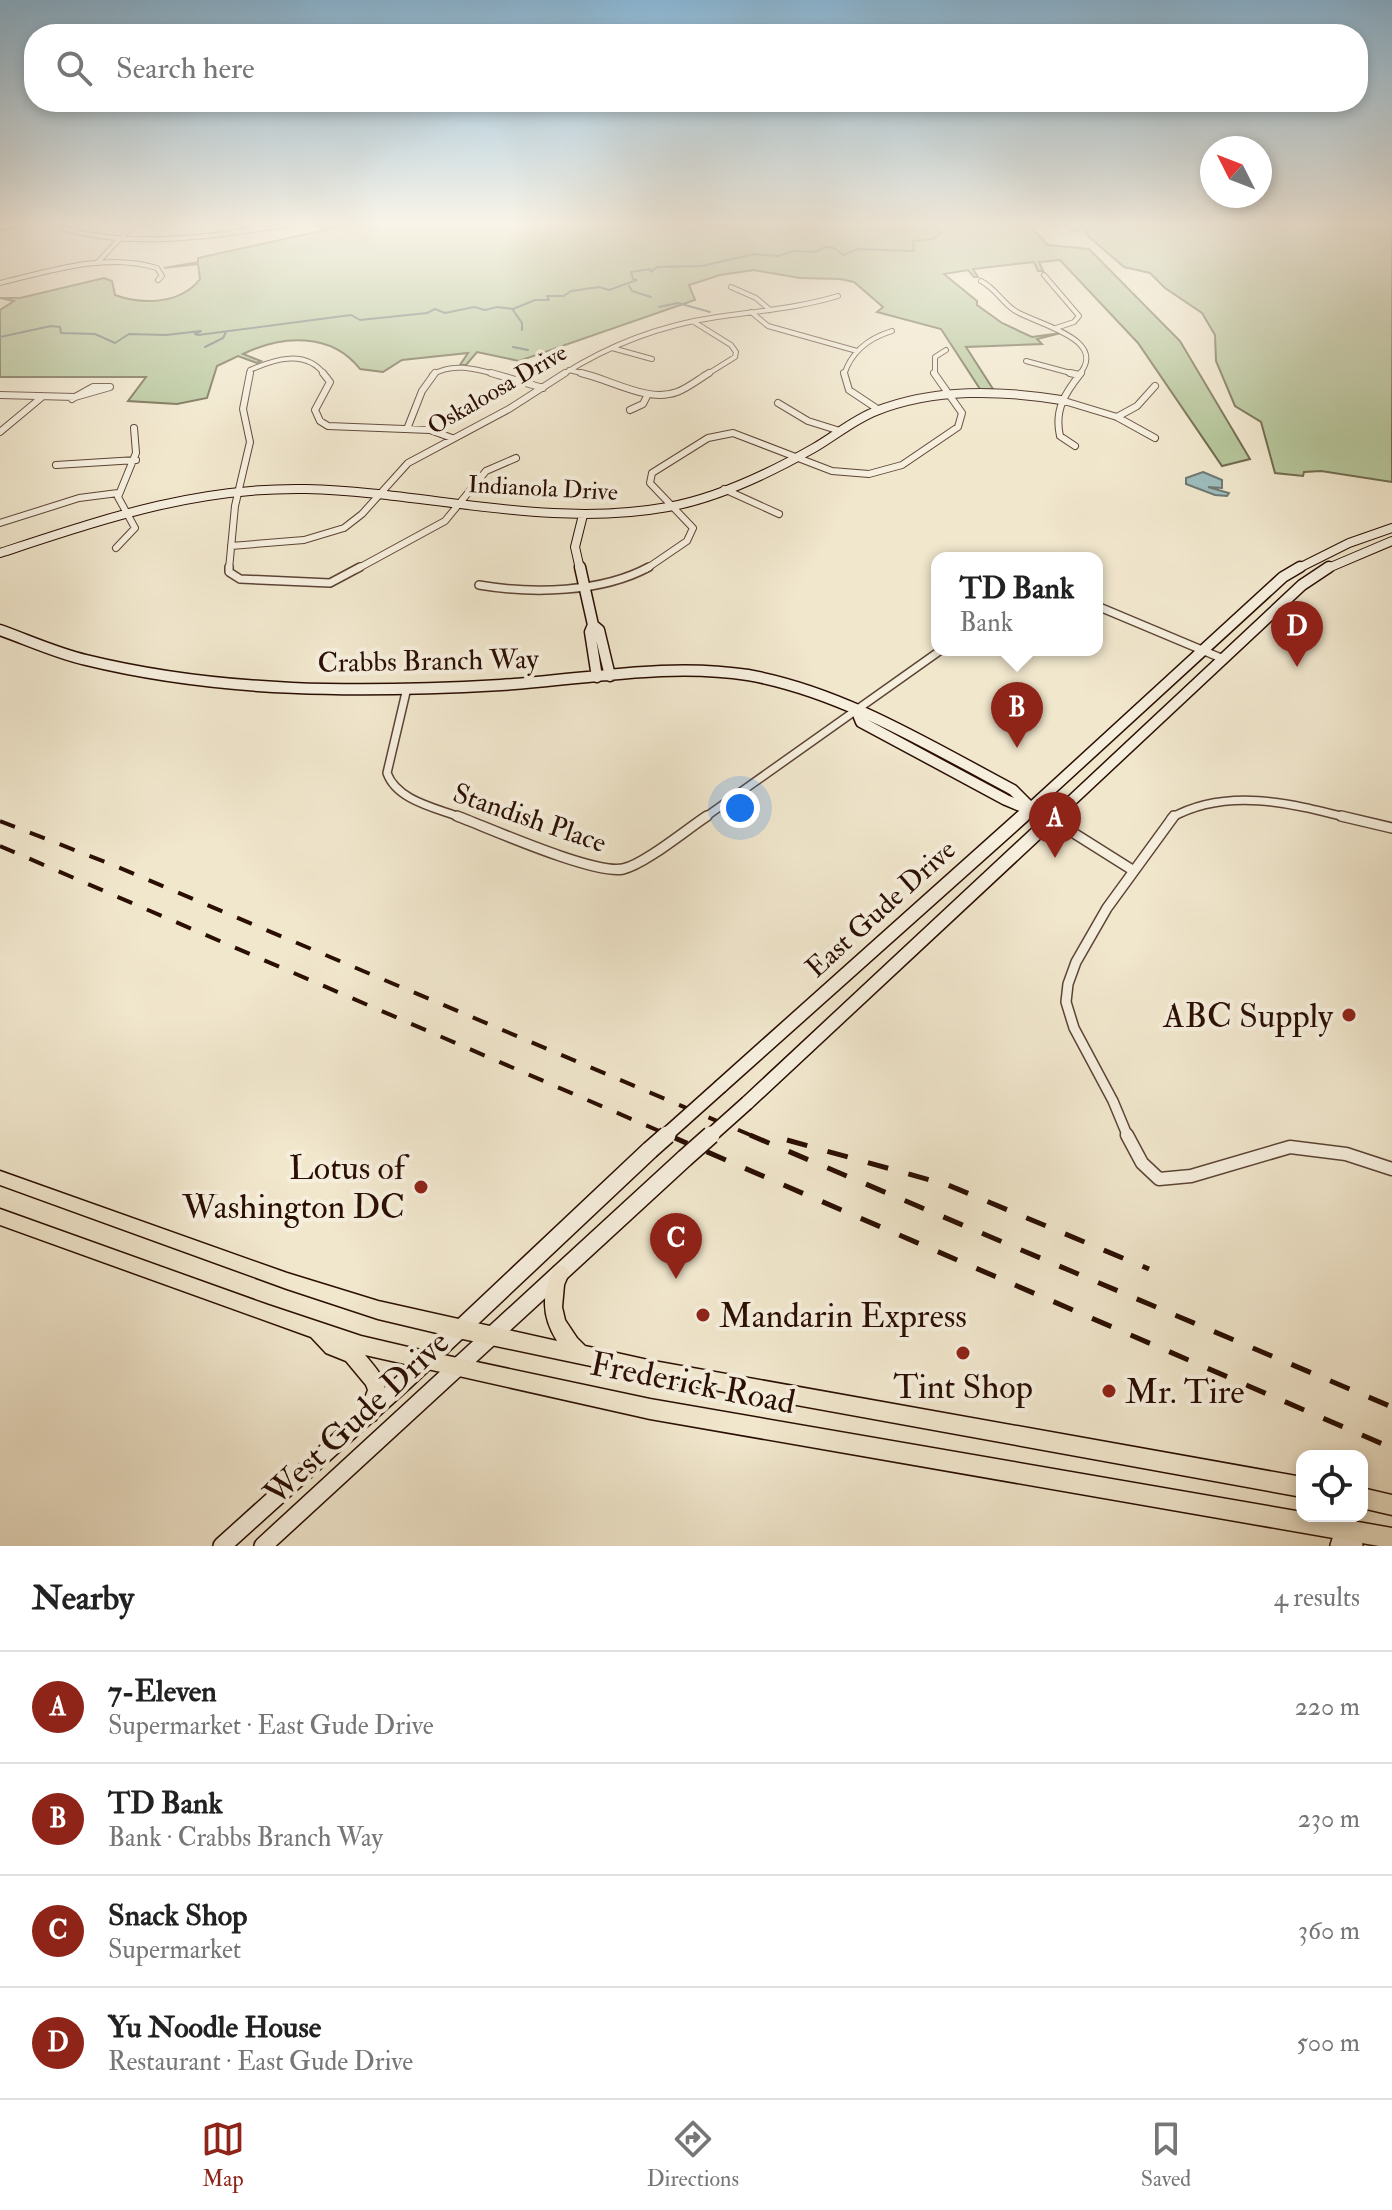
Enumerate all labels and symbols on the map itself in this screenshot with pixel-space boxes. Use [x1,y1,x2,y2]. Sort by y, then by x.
north arrow [1200,136,1272,208]
street label: Oskaloosa Drive [422,337,573,442]
street label: Indianola Drive [467,469,619,508]
pin: D [1271,601,1323,667]
street label: Crabbs Branch Way [317,642,540,681]
pin: B [991,682,1043,748]
street label: Standish Place [448,776,611,861]
your location [720,788,760,828]
pin: A [1029,792,1081,858]
street label: East Gude Drive [799,832,963,986]
place label: ABC Supply [1162,995,1334,1038]
marker: ABC Supply [1340,1006,1358,1024]
place label: Lotus of Washington DC [181,1147,410,1229]
marker: Lotus of Washington DC [412,1178,430,1196]
pin: C [650,1213,702,1279]
place label: Mandarin Express [719,1295,967,1338]
marker: Mandarin Express [694,1306,712,1324]
street label: West Gude Drive [255,1321,459,1516]
street label: Frederick Road [587,1343,799,1424]
marker: Tint Shop [954,1344,972,1362]
place label: Tint Shop [893,1366,1033,1409]
place label: Mr. Tire [1125,1371,1244,1414]
marker: Mr. Tire [1100,1382,1118,1400]

